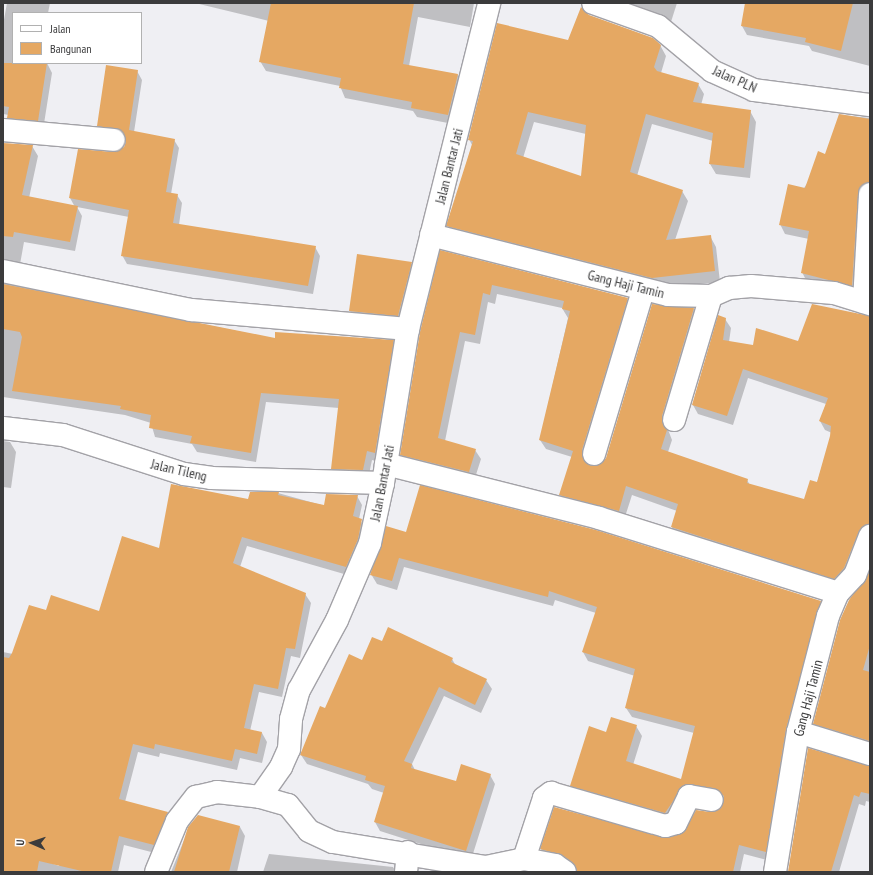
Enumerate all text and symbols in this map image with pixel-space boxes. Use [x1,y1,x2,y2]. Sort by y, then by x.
legend [12,12,142,64]
text: Jalan [50,21,71,36]
text: Bangunan [50,41,91,56]
street label: Jalan PLN [710,62,760,96]
street label: Jalan Bantar Jati [431,126,467,206]
street label: Gang Haji Tamin [586,266,666,302]
street label: Jalan Bantar Jati [366,443,398,523]
street label: Jalan Tileng [149,455,209,485]
street label: Gang Haji Tamin [790,658,826,738]
north arrow [12,823,52,863]
text: U [13,840,27,846]

